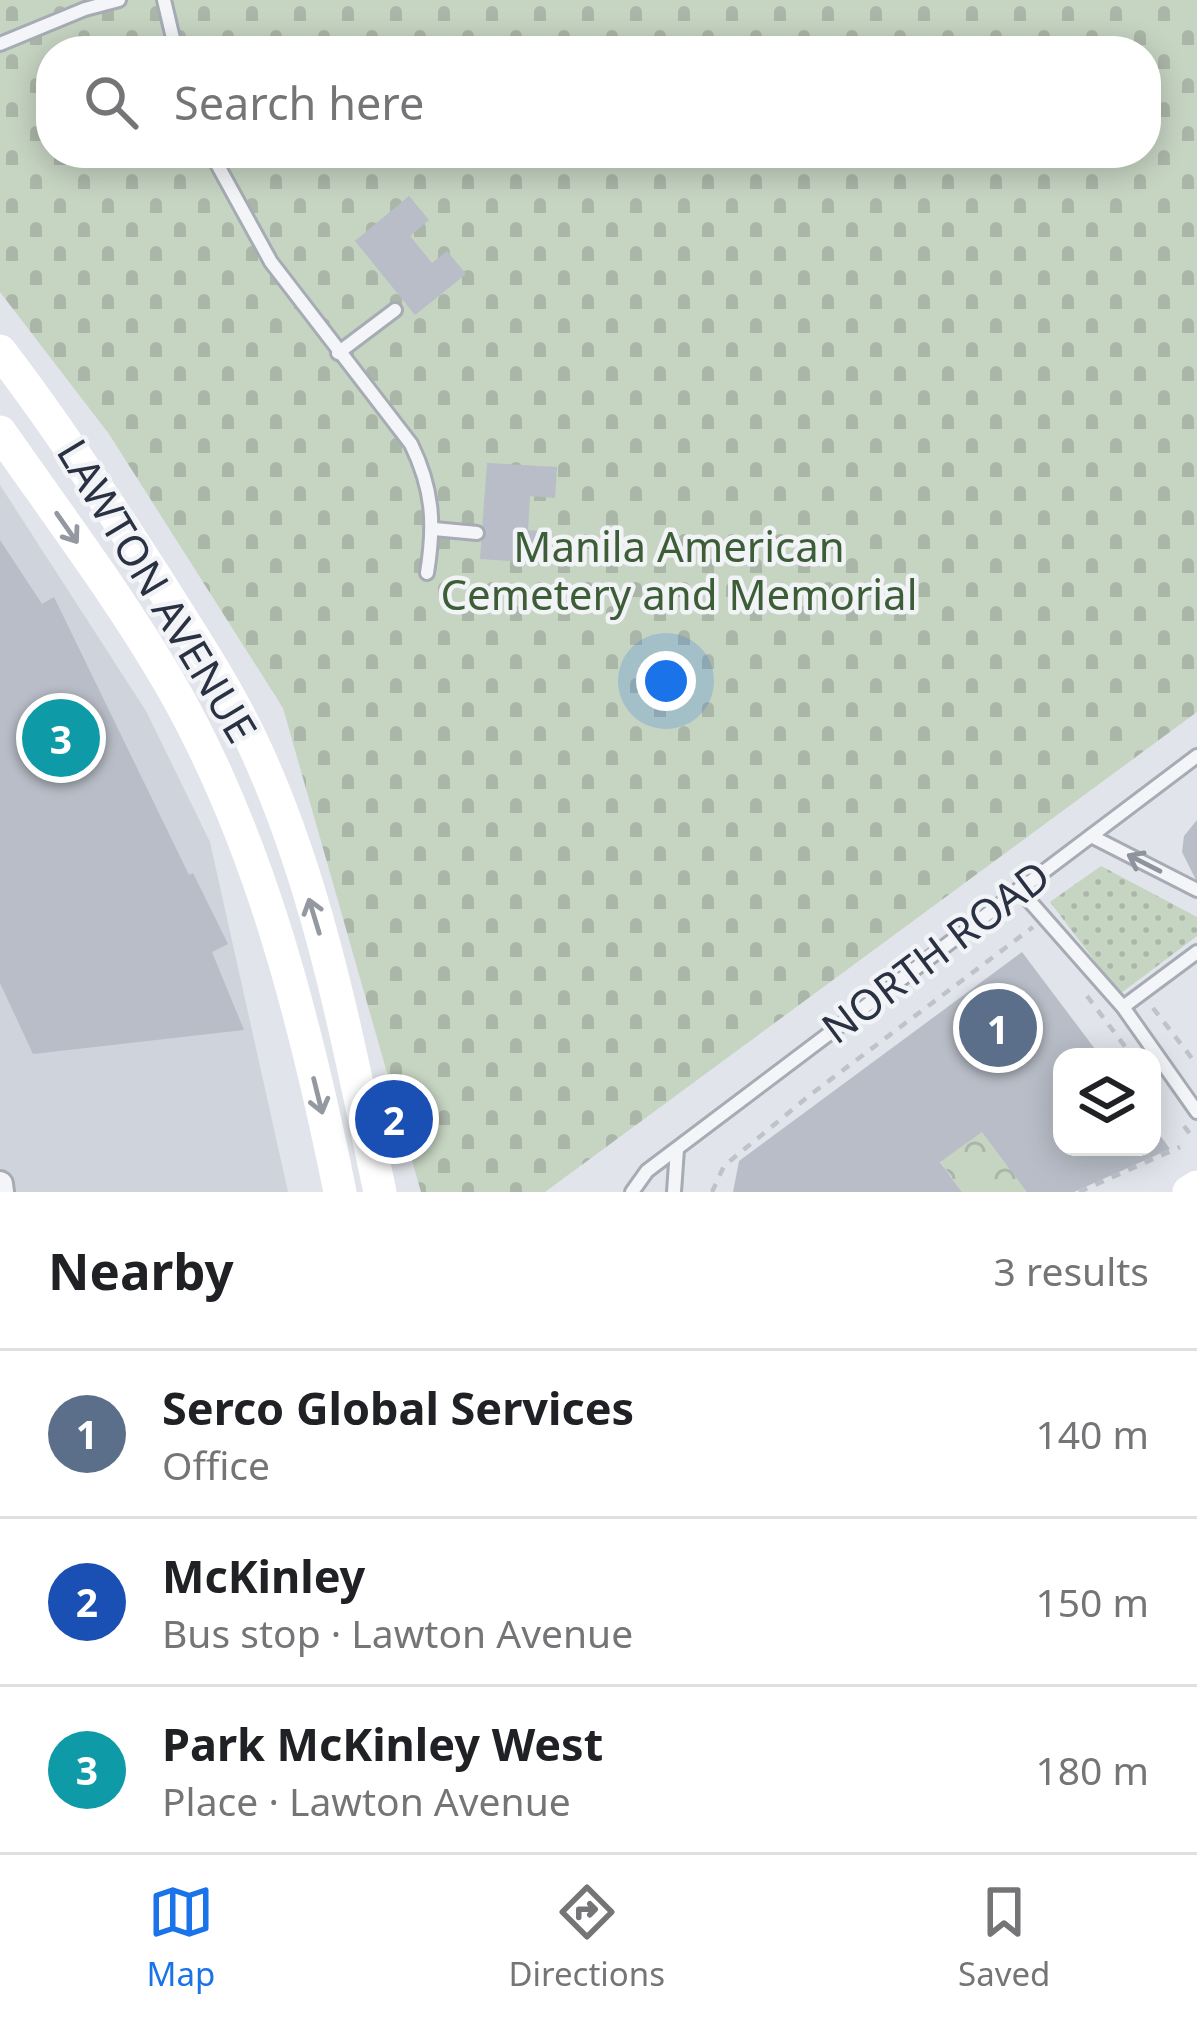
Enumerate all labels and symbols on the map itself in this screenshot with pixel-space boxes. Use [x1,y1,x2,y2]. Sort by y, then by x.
street label: LAWTON AVENUE [45,428,271,752]
one-way arrow [54,511,79,545]
park label: Manila American Cemetery and Memorial [440,517,918,622]
your location [636,651,696,711]
pin: 3 [22,693,100,783]
street label: NORTH ROAD [809,846,1061,1055]
one-way arrow [1127,851,1162,874]
one-way arrow [302,898,324,936]
pin: 1 [959,983,1037,1073]
pin: 2 [355,1074,433,1164]
one-way arrow [308,1077,330,1115]

